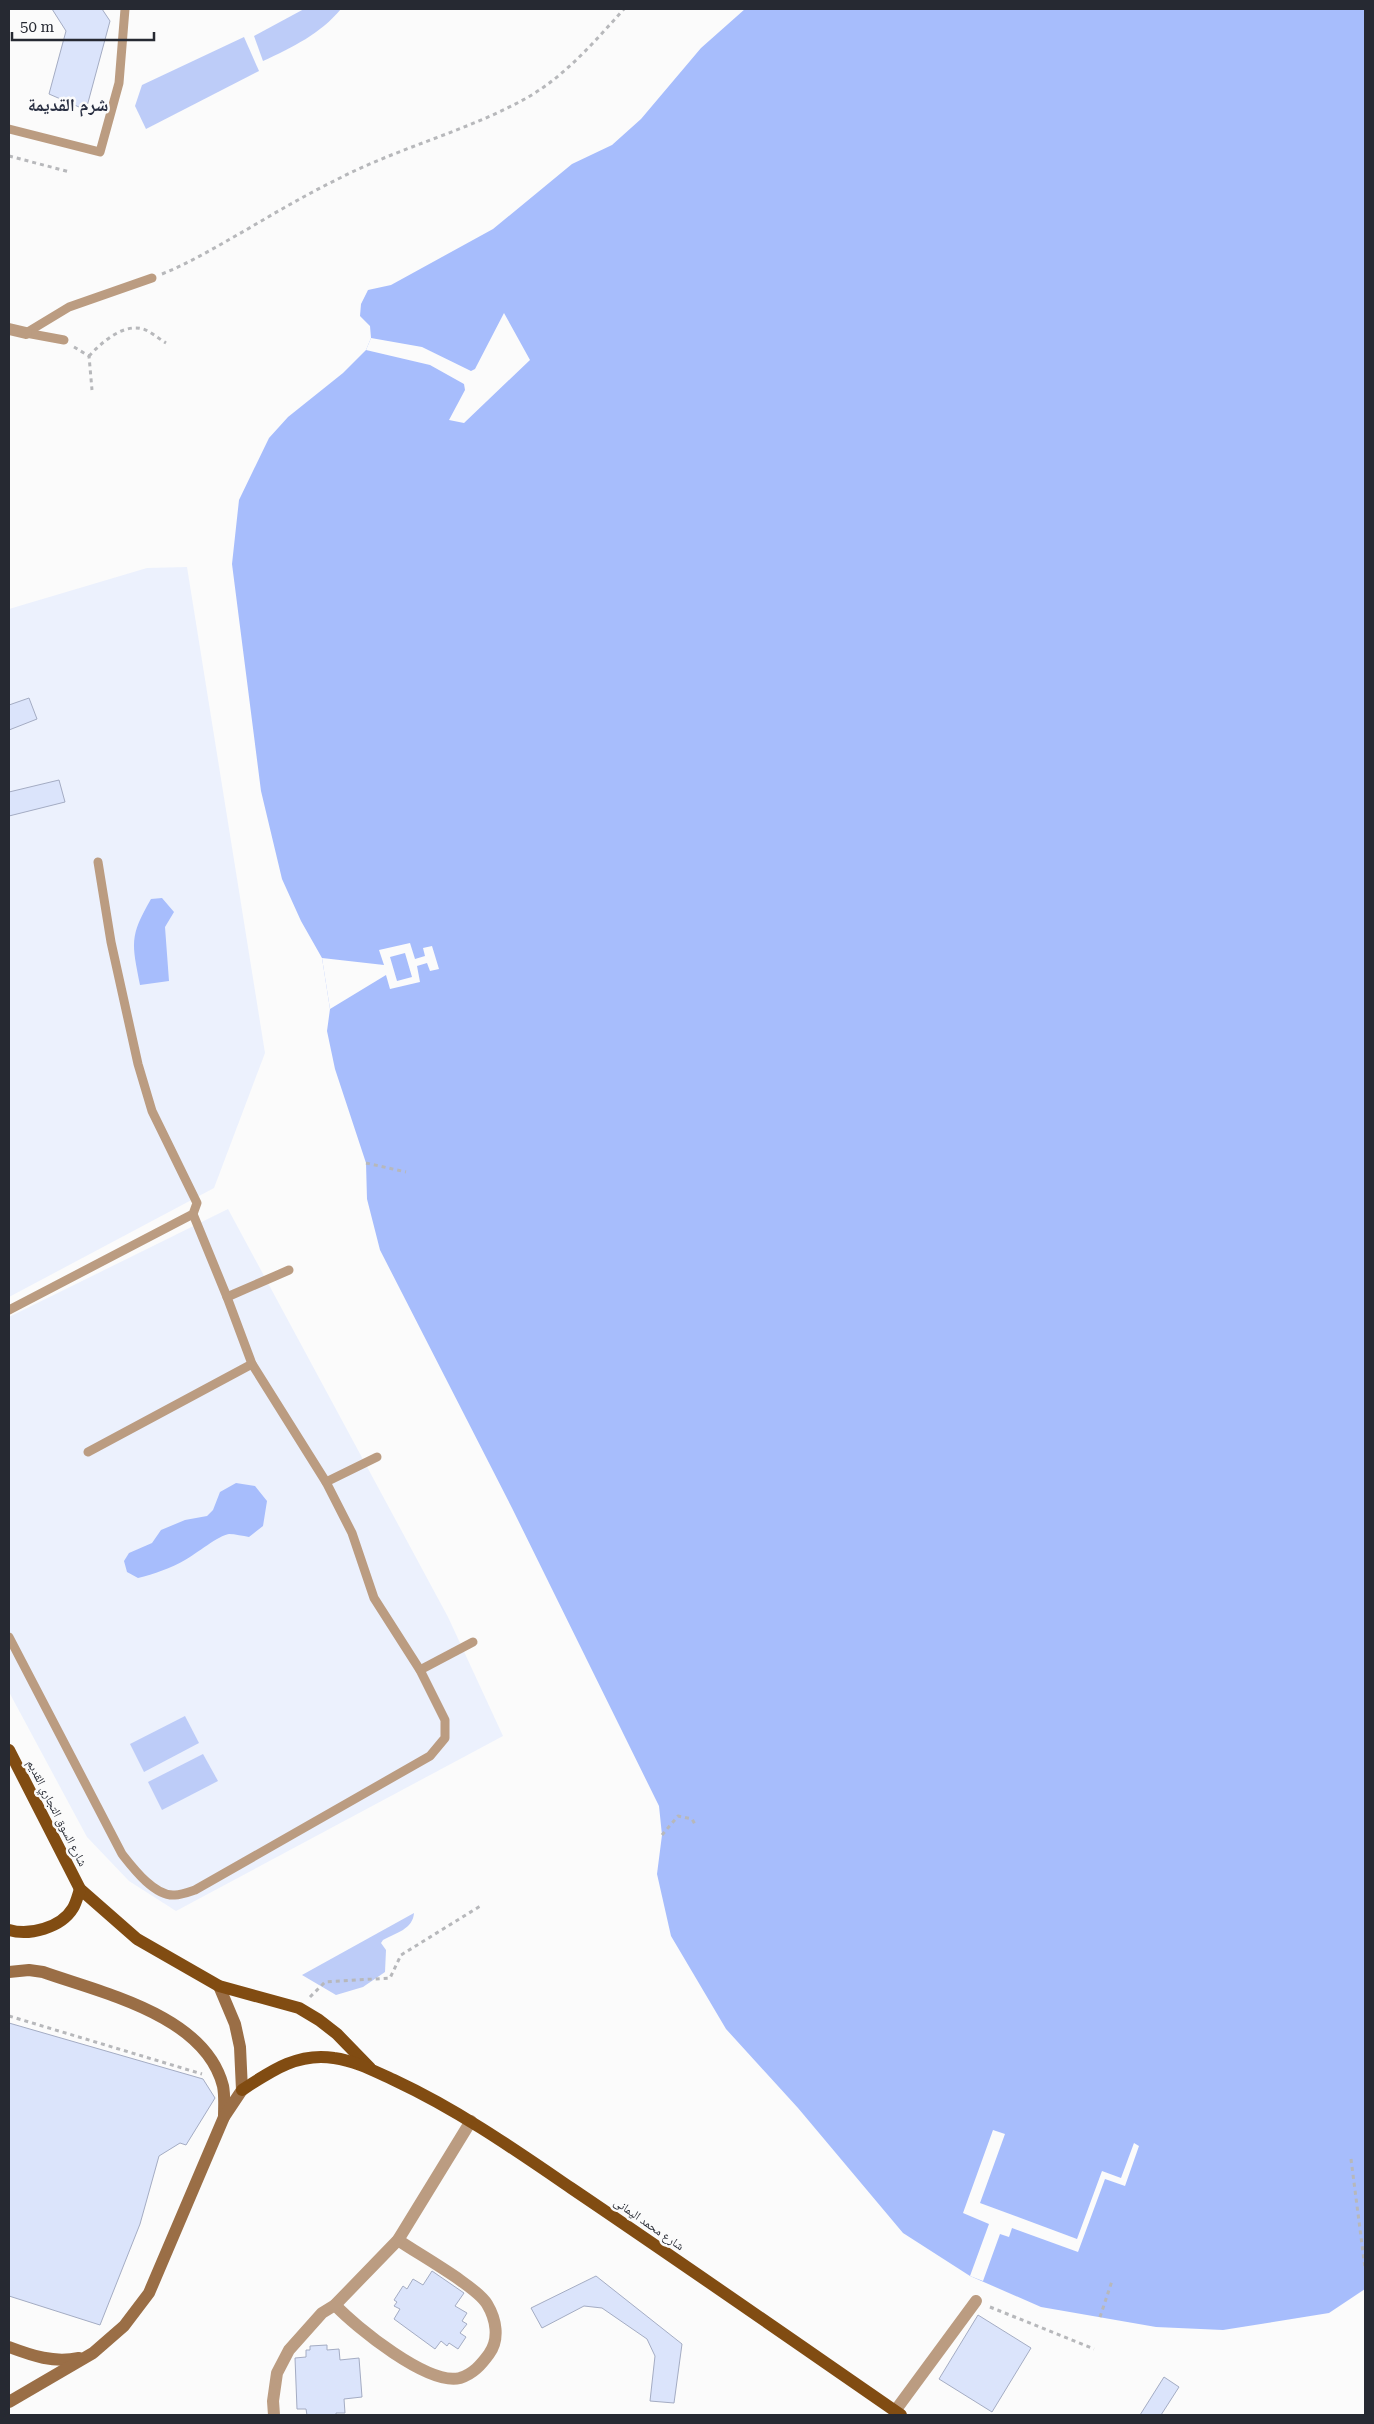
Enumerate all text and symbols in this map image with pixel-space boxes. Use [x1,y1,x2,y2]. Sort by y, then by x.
scale bar [12,10,155,42]
text: 50 m [20,18,55,36]
district label: شرم القديمة [28,94,108,117]
street label: شارع السوق التجاري القديم [21,1757,90,1870]
street label: شارع محمد اليمانى [611,2195,687,2254]

